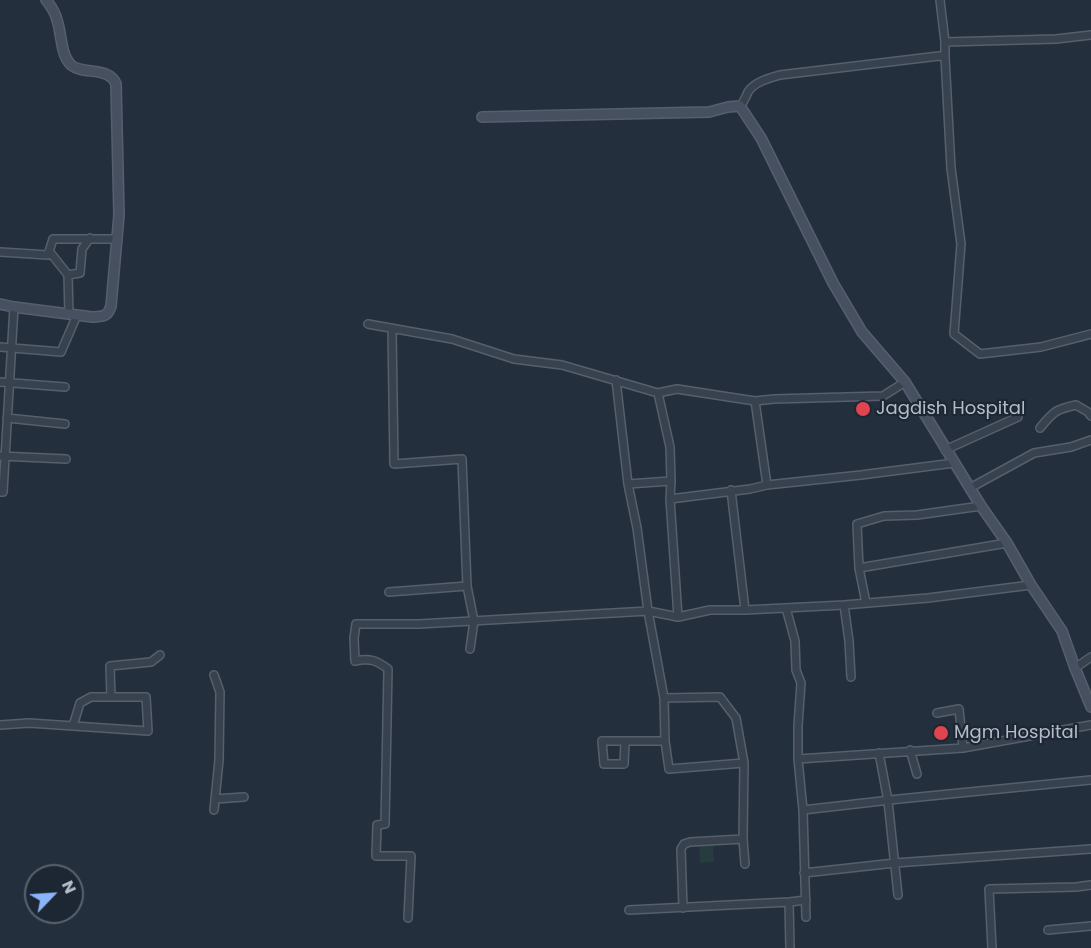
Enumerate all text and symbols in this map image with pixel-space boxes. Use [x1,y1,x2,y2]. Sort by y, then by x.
place label: Jagdish Hospital [876,398,1025,420]
marker: Jagdish Hospital [854,400,872,418]
place label: Mgm Hospital [954,722,1078,744]
marker: Mgm Hospital [932,724,950,742]
north arrow [24,864,84,924]
text: N [56,877,82,897]

